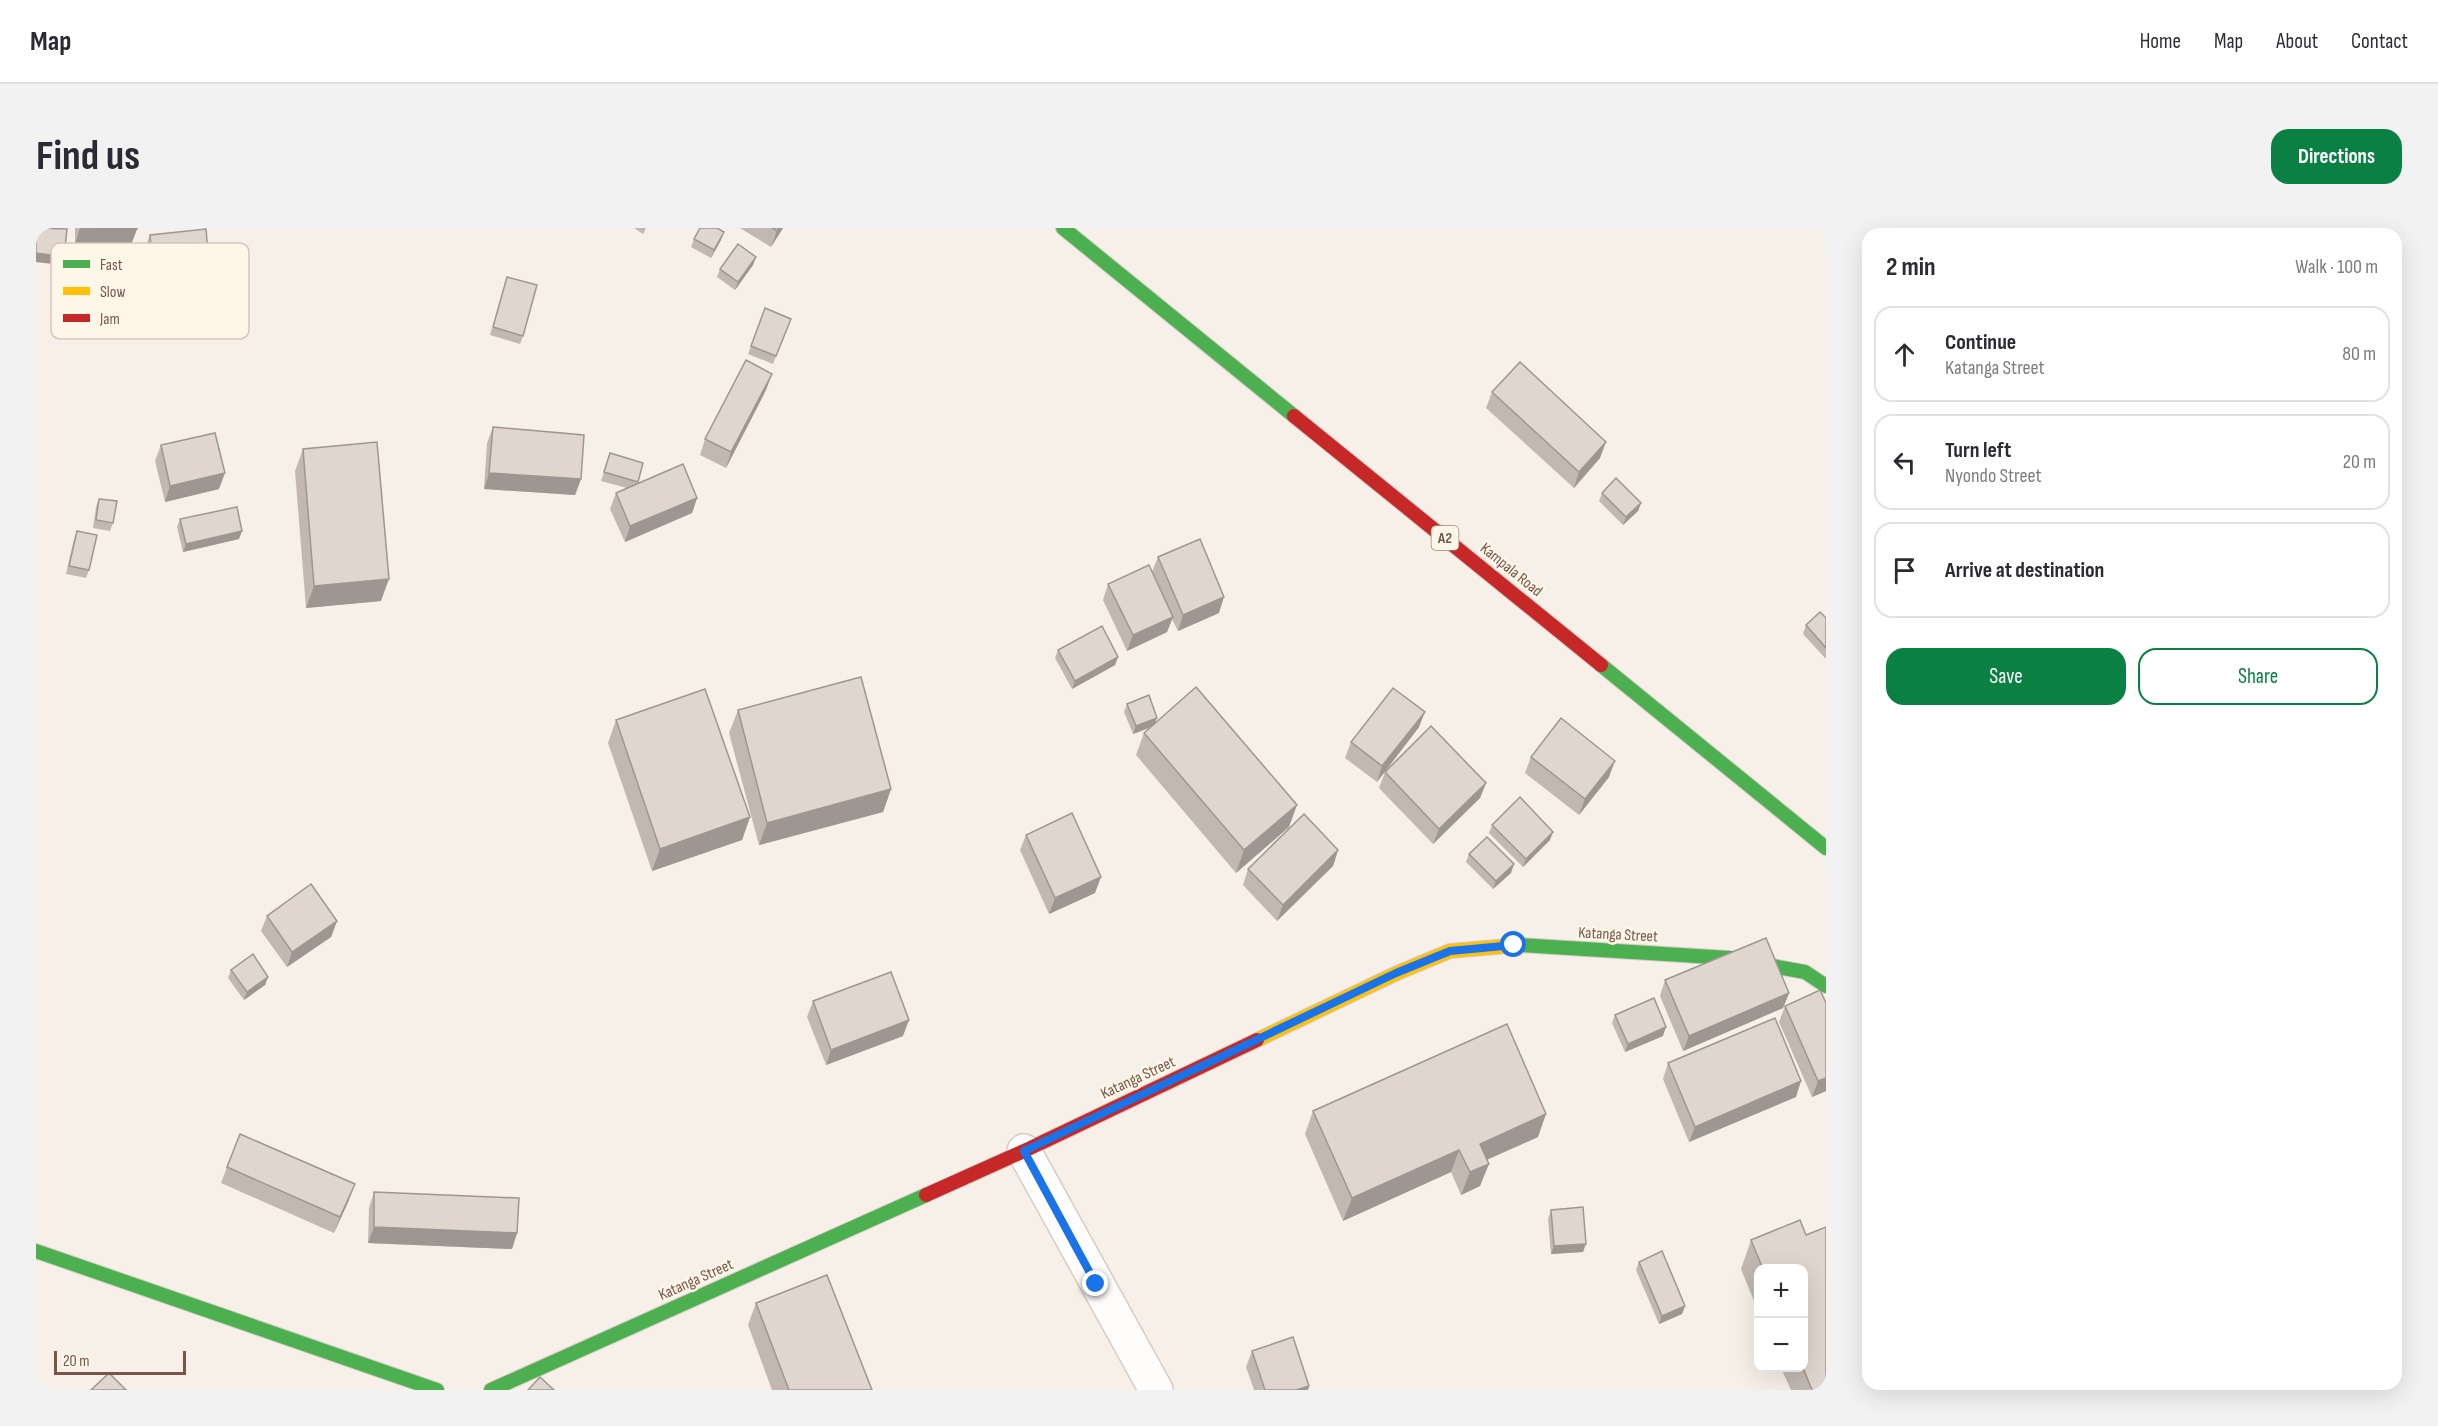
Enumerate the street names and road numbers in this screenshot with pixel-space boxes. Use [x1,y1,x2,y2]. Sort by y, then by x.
road number: A2 [1432,526,1458,550]
street label: Kampala Road [1476,539,1546,601]
street label: Katanga Street [1578,923,1658,947]
street label: Katanga Street [1098,1052,1178,1103]
street label: Katanga Street [656,1255,736,1305]

